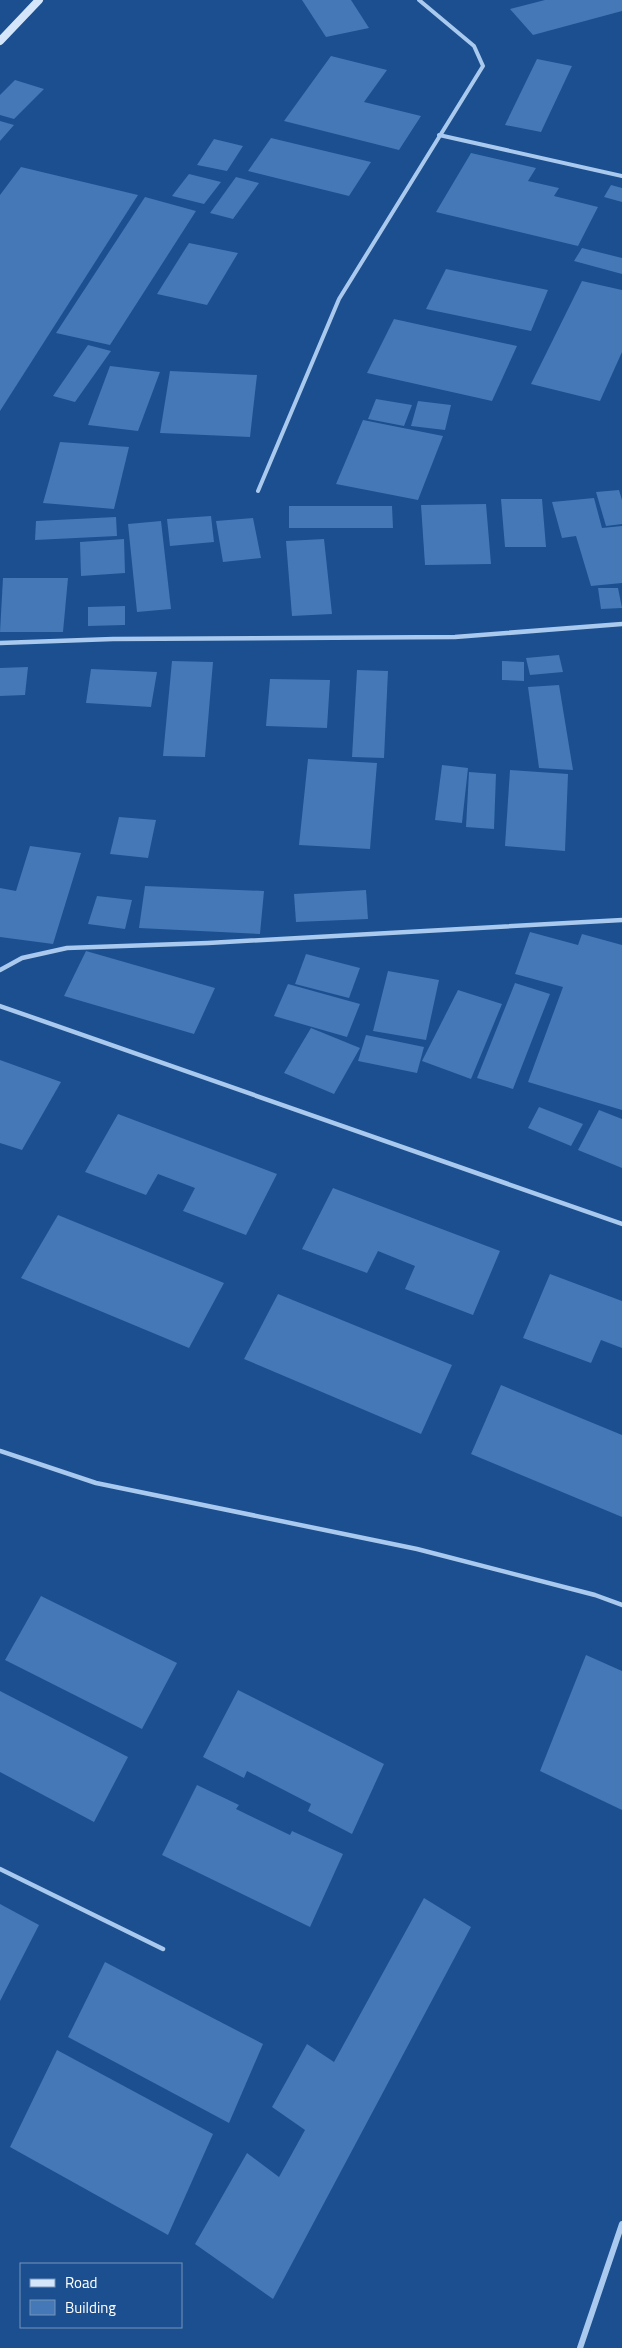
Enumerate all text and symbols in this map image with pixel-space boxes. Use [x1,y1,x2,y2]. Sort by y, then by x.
legend [20,2263,182,2328]
text: Road [65,2271,97,2294]
text: Building [65,2296,116,2319]

